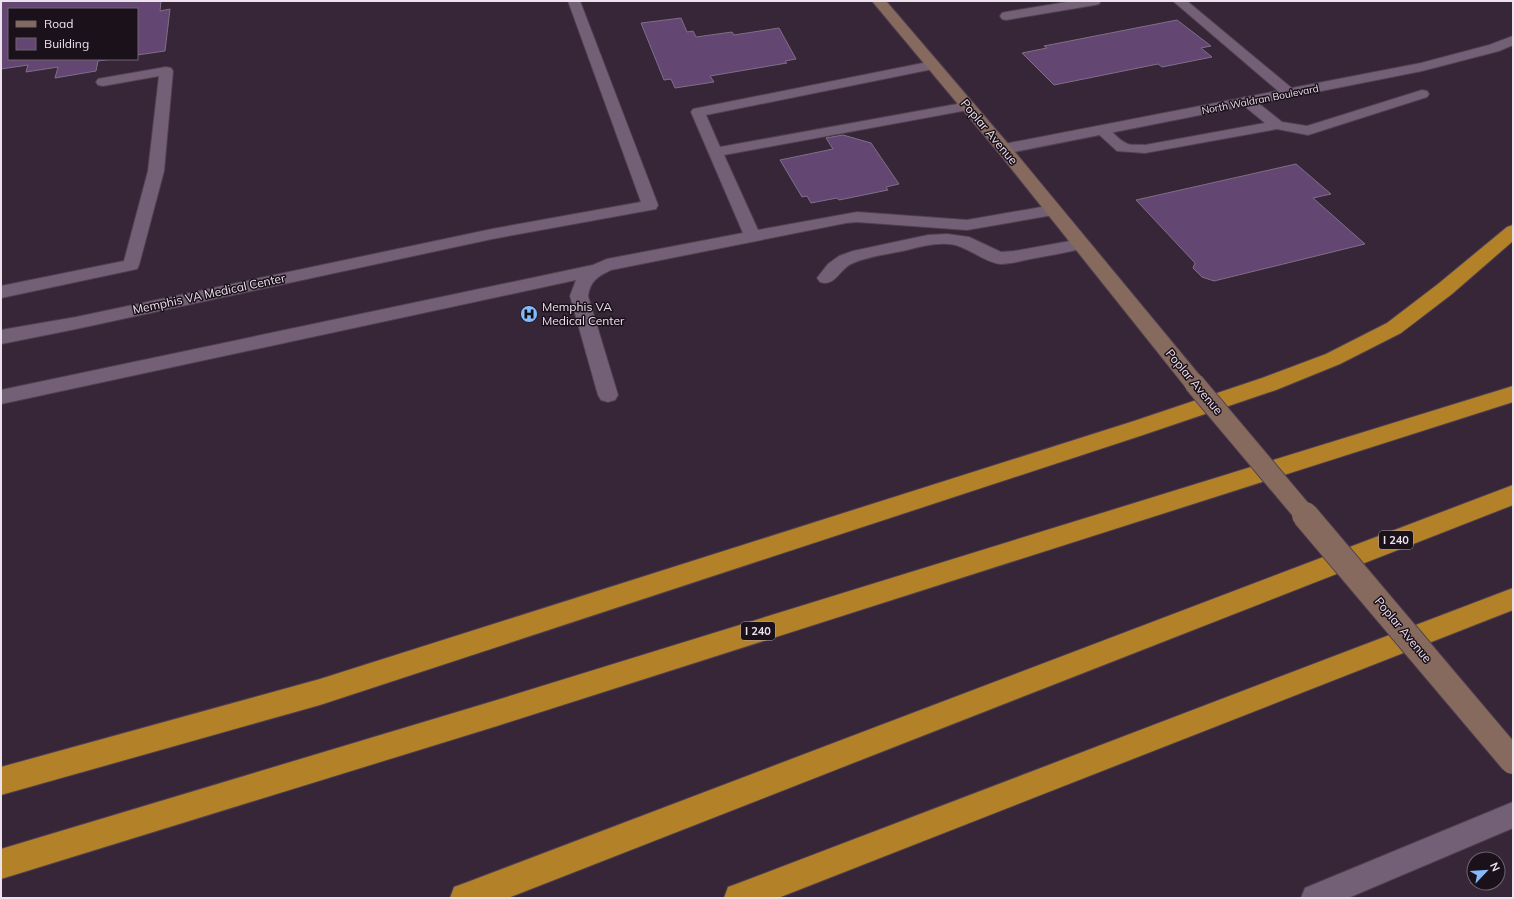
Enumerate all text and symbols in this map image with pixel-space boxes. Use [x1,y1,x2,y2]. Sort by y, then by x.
legend [8,8,138,60]
text: Road [44,16,73,31]
text: Building [44,36,89,51]
street label: North Waldran Boulevard [1201,82,1320,117]
street label: Poplar Avenue [958,96,1021,168]
street label: Memphis VA Medical Center [131,270,287,317]
place label: Memphis VA Medical Center [542,299,625,328]
hospital icon: Memphis VA Medical Center [519,304,539,324]
street label: Poplar Avenue [1163,346,1226,418]
road number: I 240 [1379,531,1413,549]
street label: Poplar Avenue [1372,594,1435,666]
road number: I 240 [741,622,775,640]
north arrow [1466,851,1506,891]
text: N [1487,860,1503,873]

